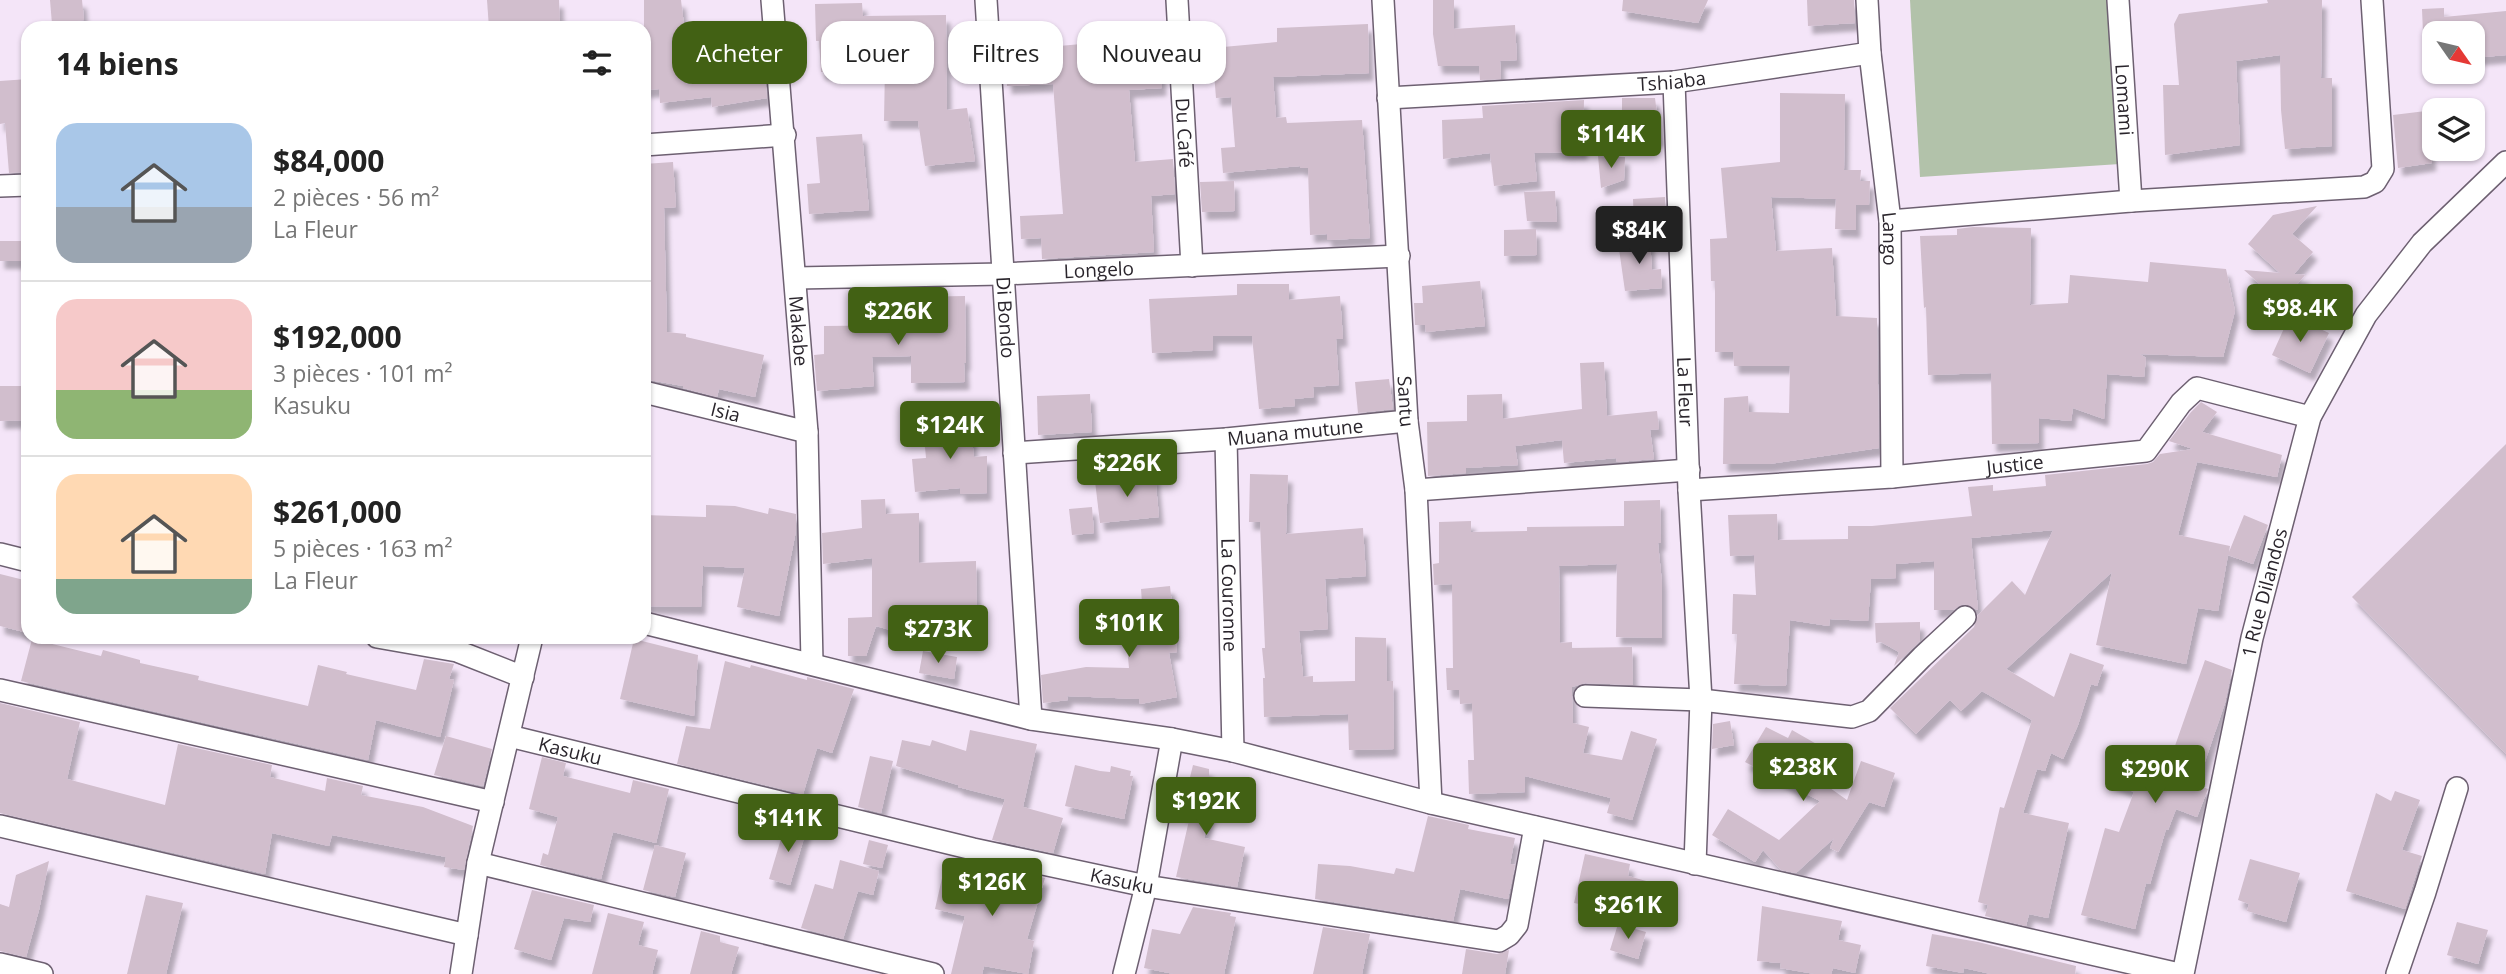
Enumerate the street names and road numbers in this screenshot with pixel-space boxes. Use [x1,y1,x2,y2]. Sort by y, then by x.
street label: Lomami [2109,63,2140,137]
street label: Tshiaba [1637,64,1707,97]
street label: Du Café [1170,97,1199,168]
street label: Lango [1876,210,1903,266]
street label: Longelo [1063,255,1135,284]
street label: Di Bondo [990,276,1021,359]
street label: Makabe [783,295,815,367]
street label: La Fleur [1671,356,1700,428]
street label: Santu [1391,375,1421,428]
street label: Isia [708,396,743,428]
street label: Muana mutune [1226,412,1364,452]
street label: Justice [1983,449,2045,480]
street label: 1 Rue Dilandos [2235,525,2293,660]
street label: La Couronne [1215,538,1244,652]
street label: Kasuku [536,731,605,771]
street label: Kasuku [1088,861,1156,900]

